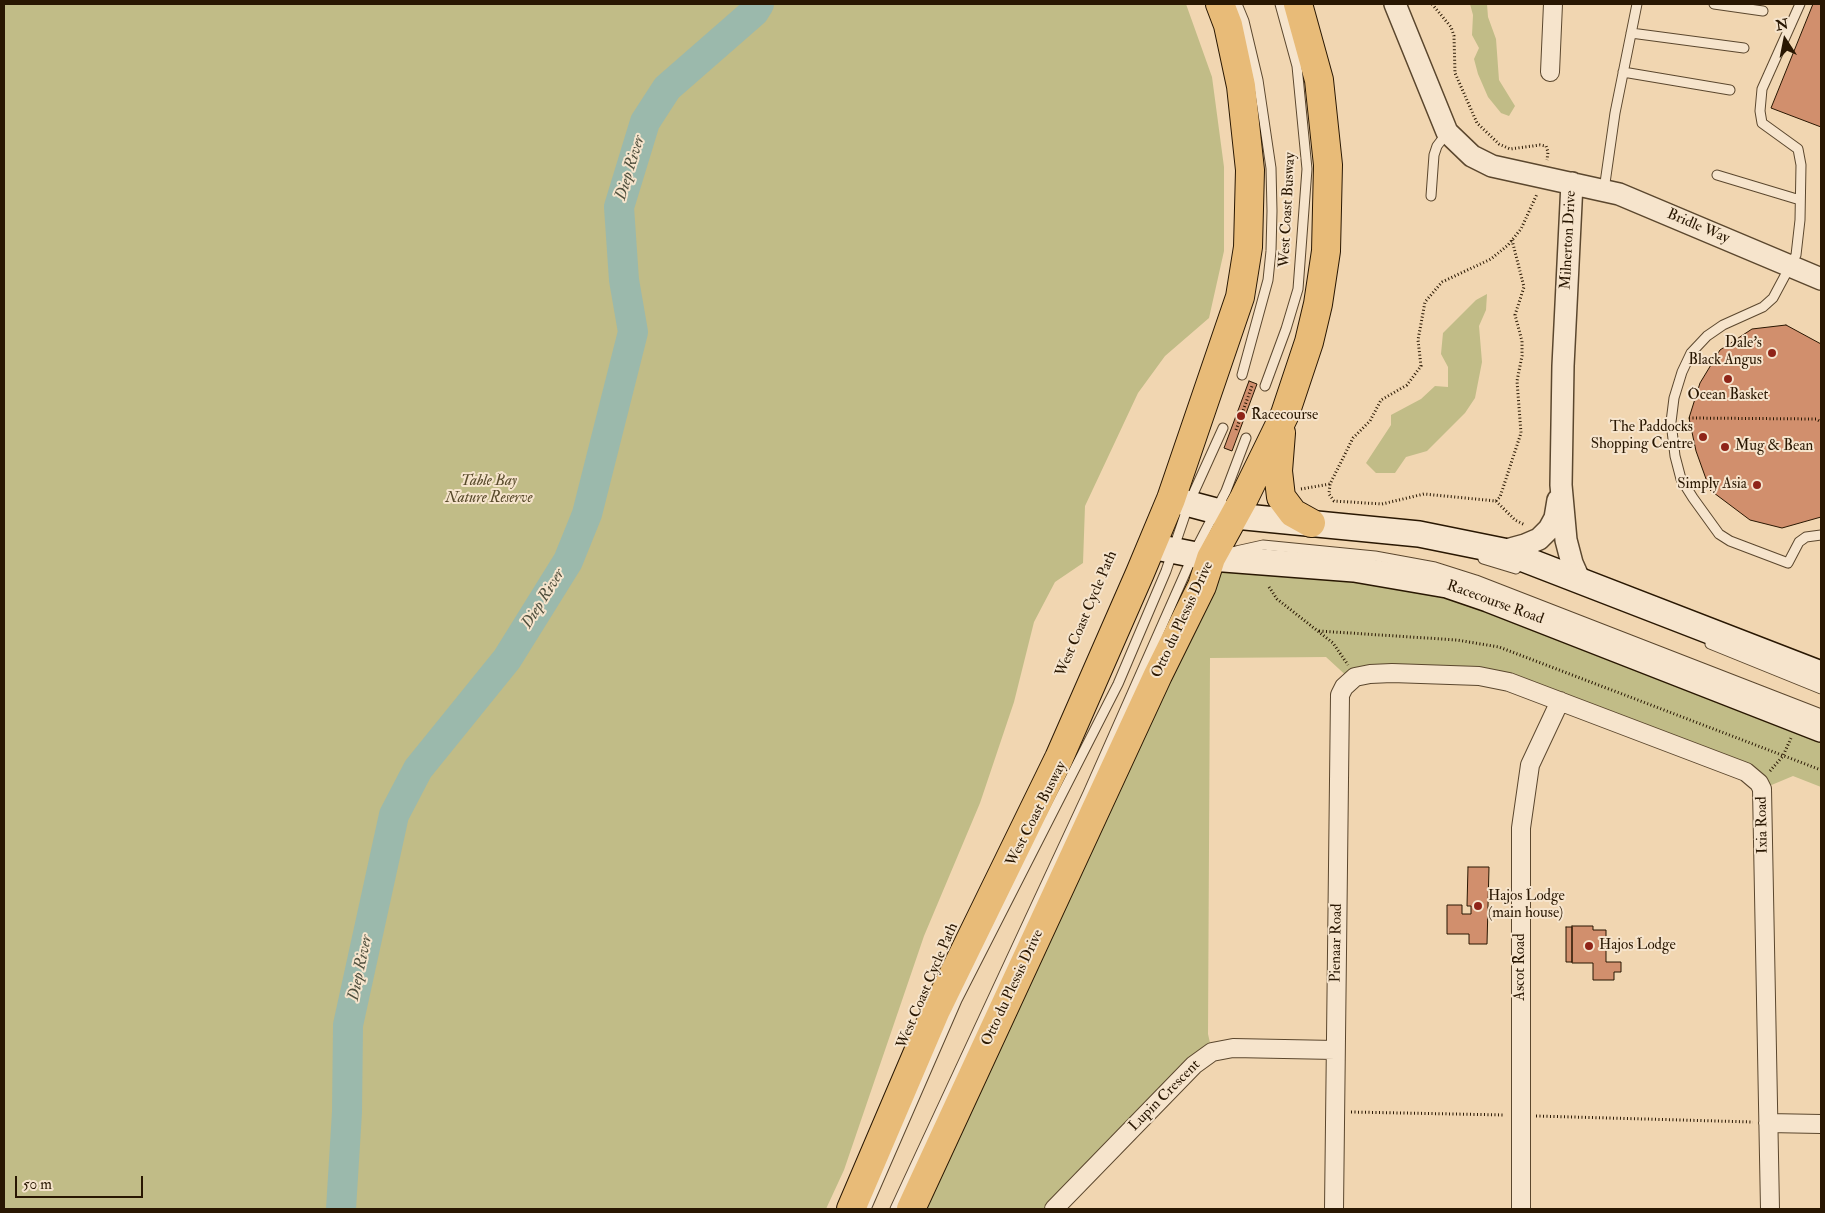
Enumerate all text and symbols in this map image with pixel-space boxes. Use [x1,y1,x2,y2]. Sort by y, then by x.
north arrow [1760,15,1810,65]
text: N [1774,15,1790,34]
water label: Diep River [612,133,650,203]
street label: West Coast Busway [1276,152,1300,268]
street label: Milnerton Drive [1557,190,1581,290]
street label: Bridle Way [1664,206,1732,248]
place label: Dale's Black Angus [1688,335,1762,370]
marker: Dale's Black Angus [1766,347,1778,359]
marker: Ocean Basket [1722,373,1734,385]
place label: Ocean Basket [1688,387,1768,405]
place label: Racecourse [1251,407,1318,425]
marker: Racecourse [1235,410,1247,422]
place label: The Paddocks Shopping Centre [1591,419,1693,454]
marker: The Paddocks Shopping Centre [1697,431,1709,443]
place label: Mug & Bean [1735,438,1813,456]
marker: Mug & Bean [1719,441,1731,453]
park label: Table Bay Nature Reserve [445,473,533,508]
place label: Simply Asia [1677,476,1747,494]
marker: Simply Asia [1751,479,1763,491]
street label: West Coast Cycle Path [1052,548,1122,680]
street label: Otto du Plessis Drive [1148,559,1218,681]
water label: Diep River [518,566,570,632]
street label: Racecourse Road [1444,577,1546,629]
street label: West Coast Busway [1003,758,1071,870]
street label: Ixia Road [1754,796,1772,854]
place label: Hajos Lodge (main house) [1488,888,1565,923]
marker: Hajos Lodge (main house) [1472,900,1484,912]
street label: Pienaar Road [1327,903,1347,983]
street label: West Coast Cycle Path [893,920,963,1052]
street label: Otto du Plessis Drive [978,927,1048,1049]
street label: Ascot Road [1512,933,1530,1001]
water label: Diep River [345,934,377,1002]
place label: Hajos Lodge [1599,937,1676,955]
marker: Hajos Lodge [1583,940,1595,952]
street label: Lupin Crescent [1126,1057,1204,1135]
scale bar [18,1166,145,1198]
text: 50 m [23,1175,52,1194]

